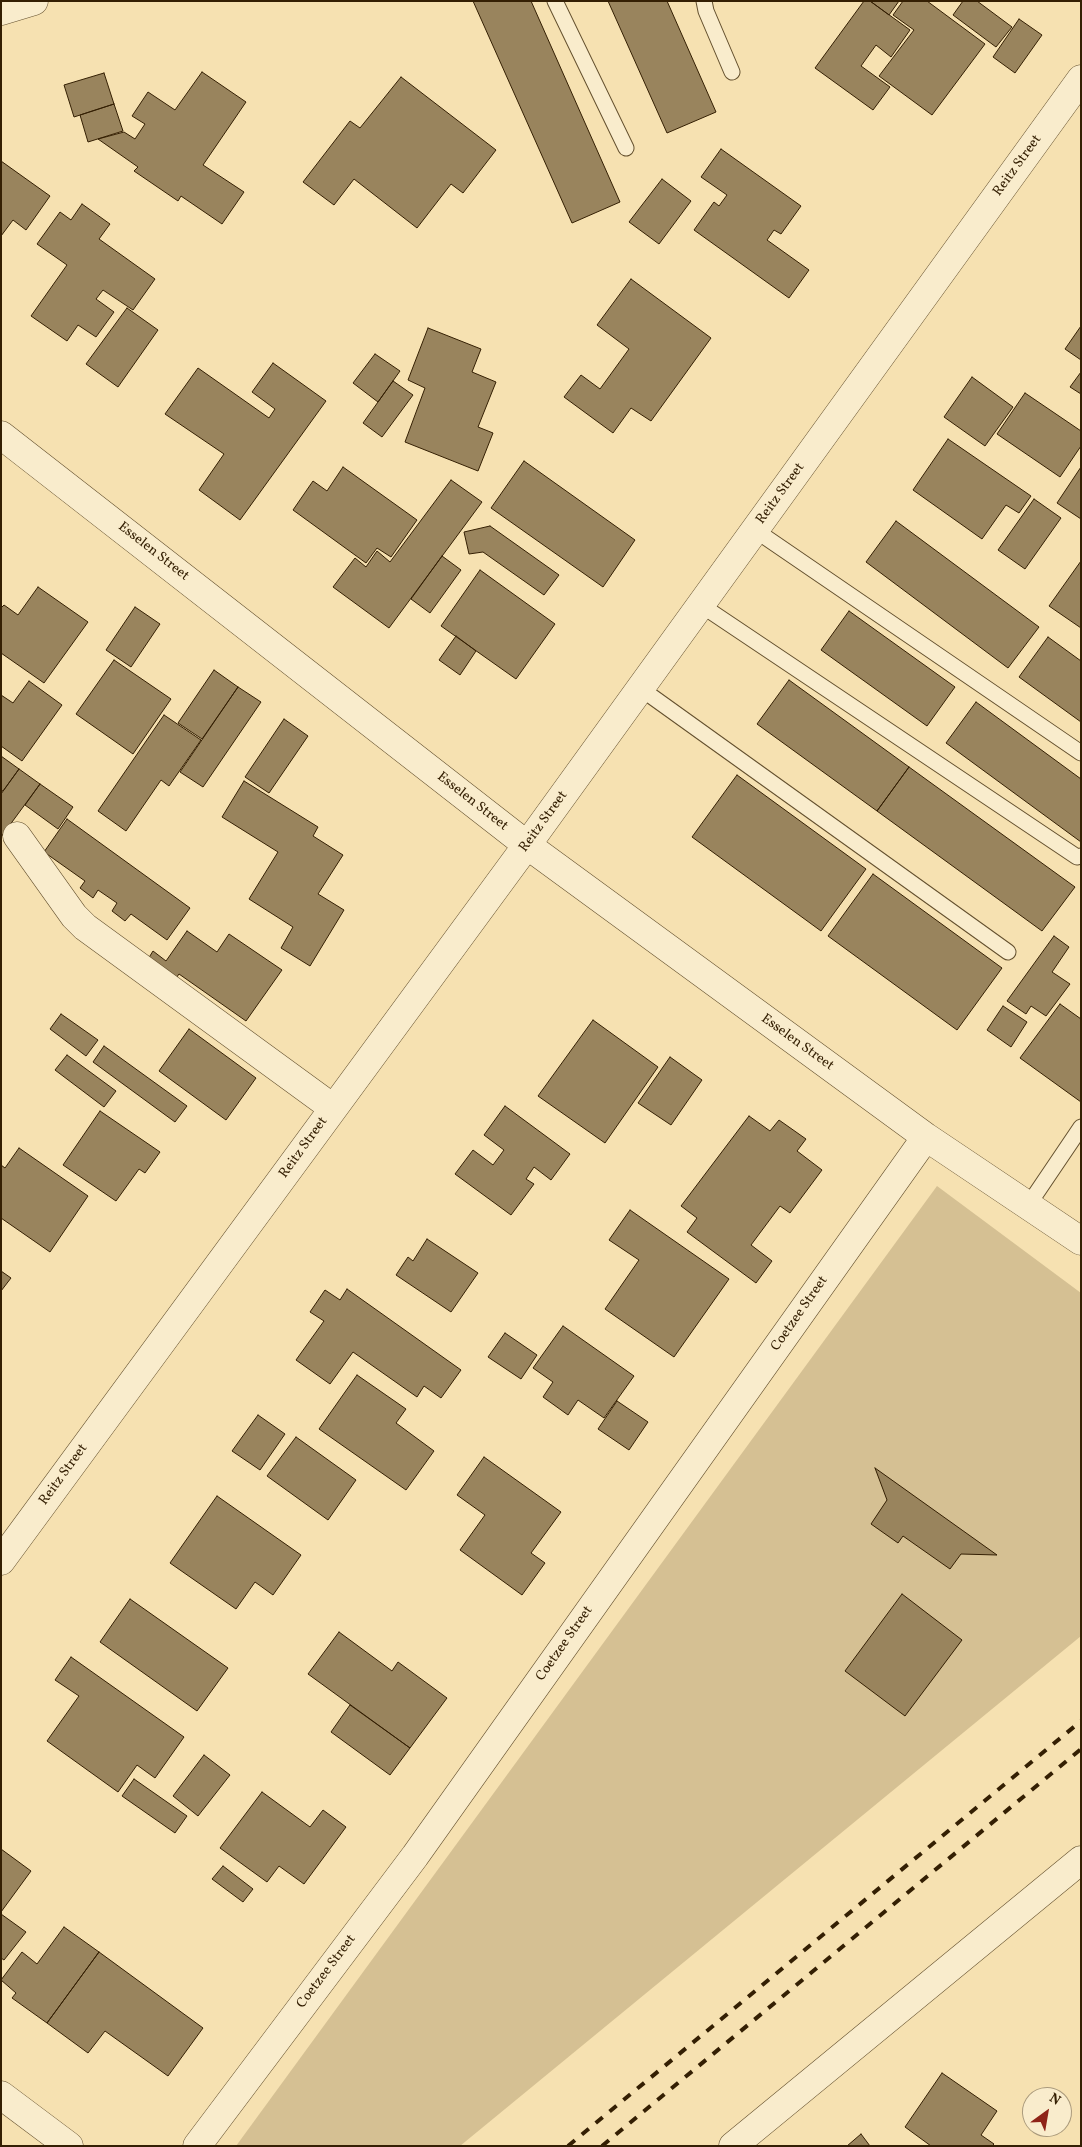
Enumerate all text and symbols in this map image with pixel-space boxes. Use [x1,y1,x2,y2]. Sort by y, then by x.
street label: Reitz Street [990,132,1046,200]
street label: Reitz Street [753,460,809,528]
street label: Esselen Street [114,519,192,585]
street label: Esselen Street [433,769,511,835]
street label: Reitz Street [516,788,572,856]
street label: Esselen Street [757,1011,837,1075]
street label: Reitz Street [276,1114,332,1182]
street label: Coetzee Street [768,1273,832,1355]
street label: Reitz Street [36,1441,92,1509]
street label: Coetzee Street [533,1603,597,1685]
street label: Coetzee Street [294,1932,360,2012]
north arrow [1022,2087,1072,2137]
text: N [1045,2089,1064,2110]

